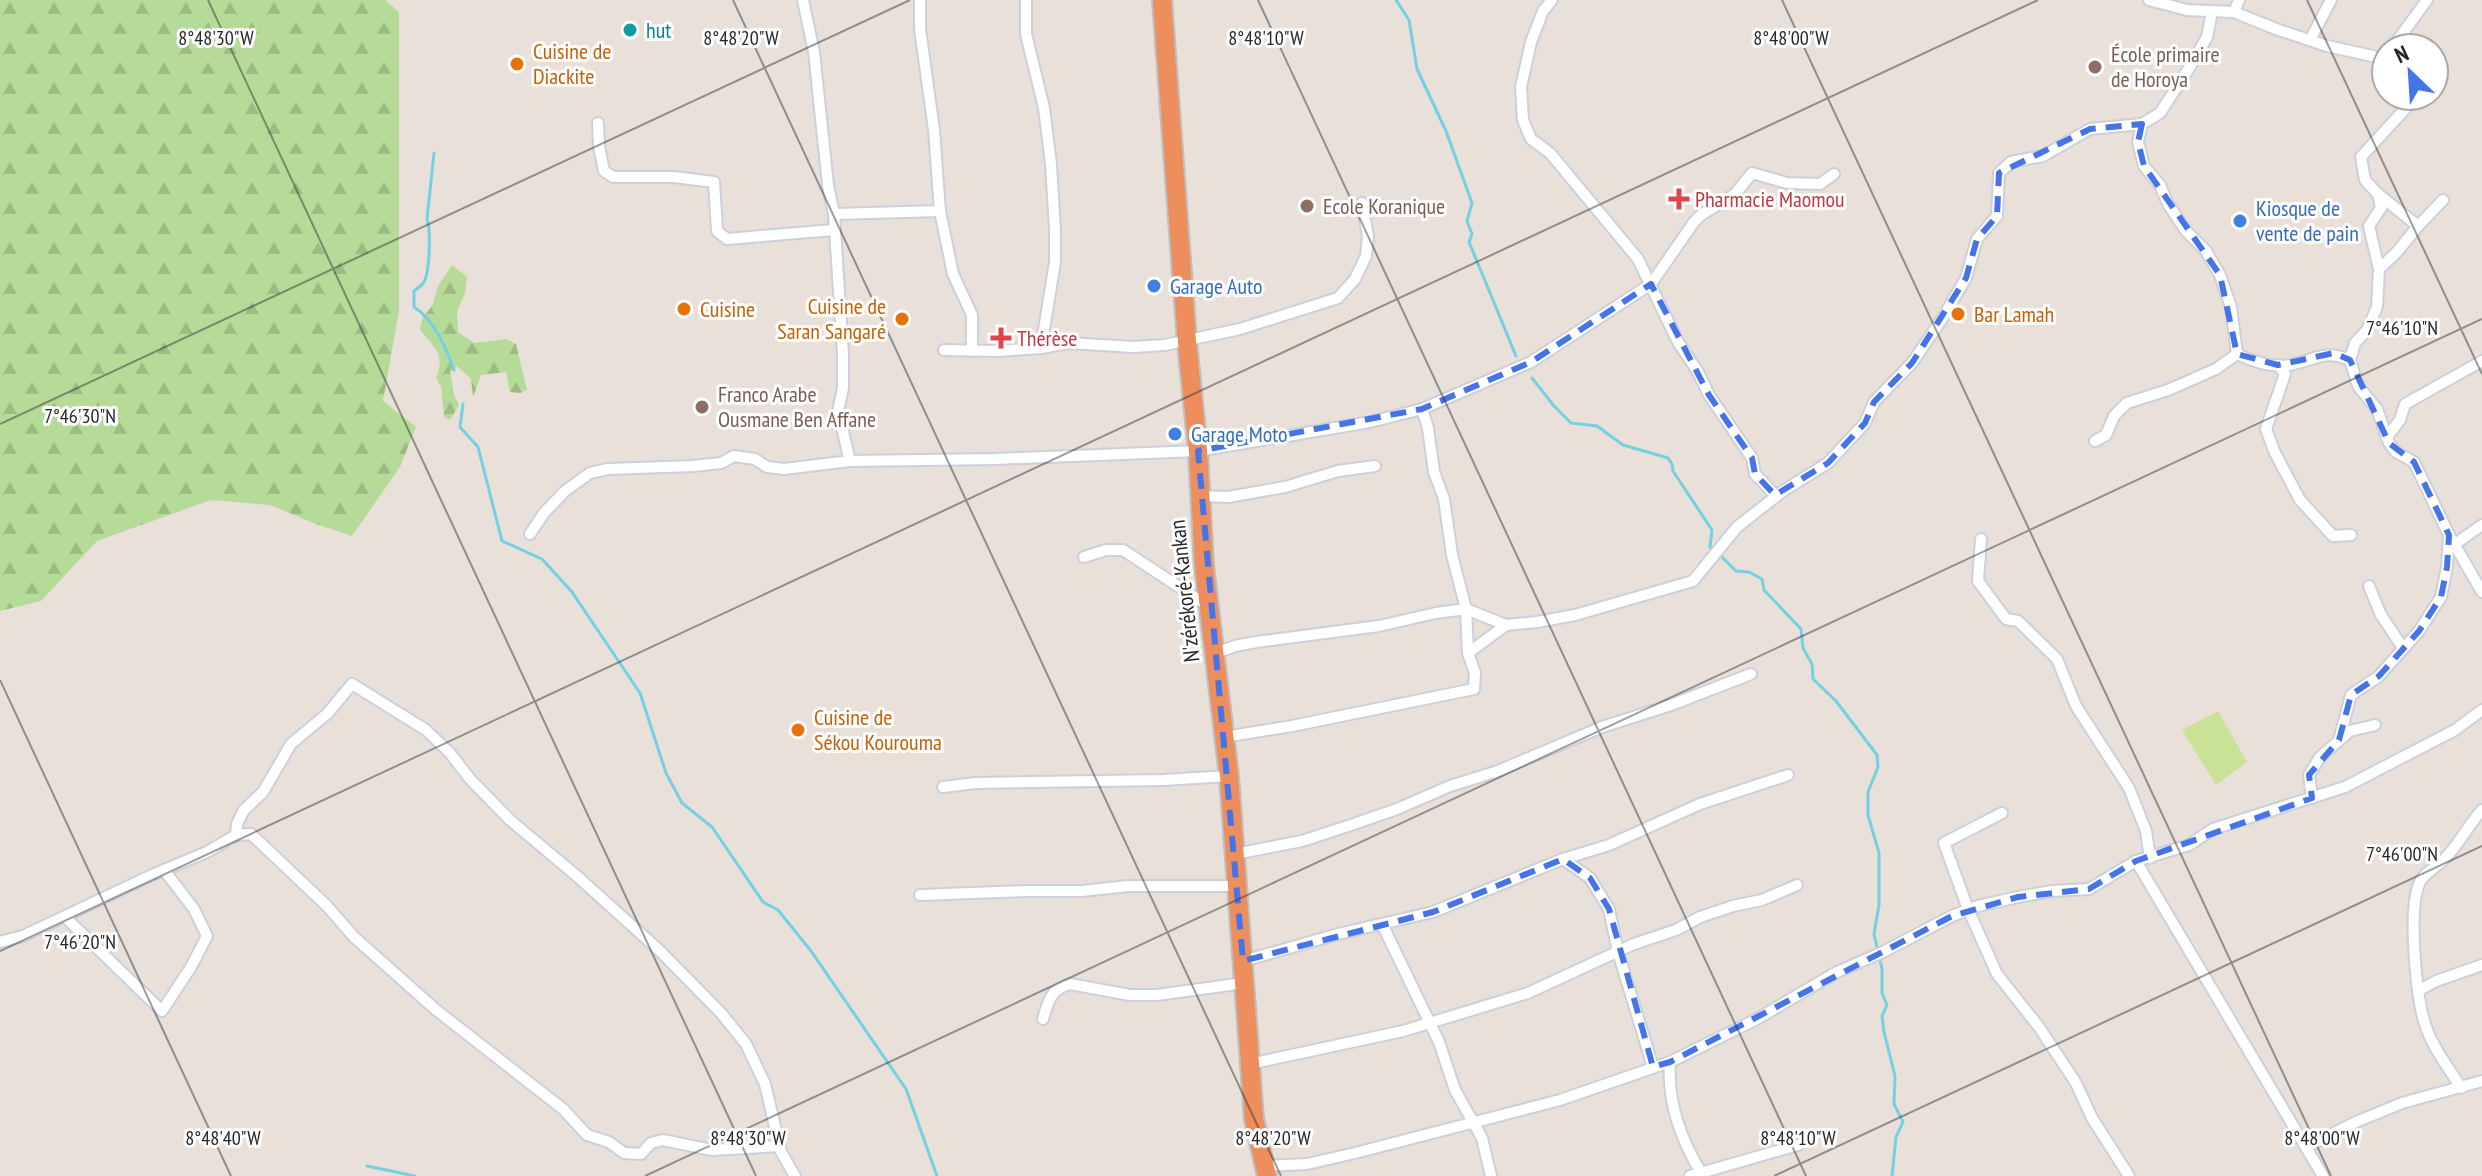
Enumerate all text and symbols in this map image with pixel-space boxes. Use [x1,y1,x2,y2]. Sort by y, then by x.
place label: hut [646,16,671,44]
marker: hut [621,21,639,39]
text: 8°48'30"W [178,25,254,51]
text: 8°48'20"W [703,25,779,51]
text: 8°48'10"W [1228,25,1304,51]
text: 8°48'00"W [1753,25,1829,51]
north arrow [2370,32,2450,112]
place label: Cuisine de Diackite [533,37,611,90]
text: N [2390,39,2413,69]
place label: École primaire de Horoya [2111,40,2220,93]
marker: Cuisine de Diackite [508,55,526,73]
marker: École primaire de Horoya [2086,58,2104,76]
place label: Pharmacie Maomou [1695,185,1845,213]
marker: Pharmacie Maomou [1670,190,1688,208]
place label: Ecole Koranique [1323,192,1445,220]
place label: Kiosque de vente de pain [2256,194,2359,247]
marker: Ecole Koranique [1298,197,1316,215]
marker: Kiosque de vente de pain [2231,212,2249,230]
place label: Garage Auto [1170,272,1262,300]
marker: Garage Auto [1145,277,1163,295]
place label: Cuisine de Saran Sangaré [777,292,886,345]
place label: Cuisine [700,295,755,323]
marker: Cuisine [675,300,693,318]
place label: Bar Lamah [1974,300,2054,328]
marker: Bar Lamah [1949,305,1967,323]
marker: Cuisine de Saran Sangaré [893,310,911,328]
text: 7°46'10"N [2366,315,2438,341]
place label: Thérèse [1017,324,1077,352]
marker: Thérèse [992,329,1010,347]
place label: Franco Arabe Ousmane Ben Affane [718,380,876,433]
marker: Franco Arabe Ousmane Ben Affane [693,398,711,416]
text: 7°46'30"N [44,403,116,429]
place label: Garage Moto [1191,420,1288,448]
marker: Garage Moto [1166,425,1184,443]
street label: N'zérékoré-Kankan [1163,518,1205,664]
place label: Cuisine de Sékou Kourouma [814,703,942,756]
marker: Cuisine de Sékou Kourouma [789,721,807,739]
text: 7°46'00"N [2366,841,2438,867]
text: 7°46'20"N [44,929,116,955]
text: 8°48'40"W [185,1125,261,1151]
text: 8°48'30"W [710,1125,786,1151]
text: 8°48'20"W [1235,1125,1311,1151]
text: 8°48'10"W [1760,1125,1836,1151]
text: 8°48'00"W [2284,1125,2360,1151]

